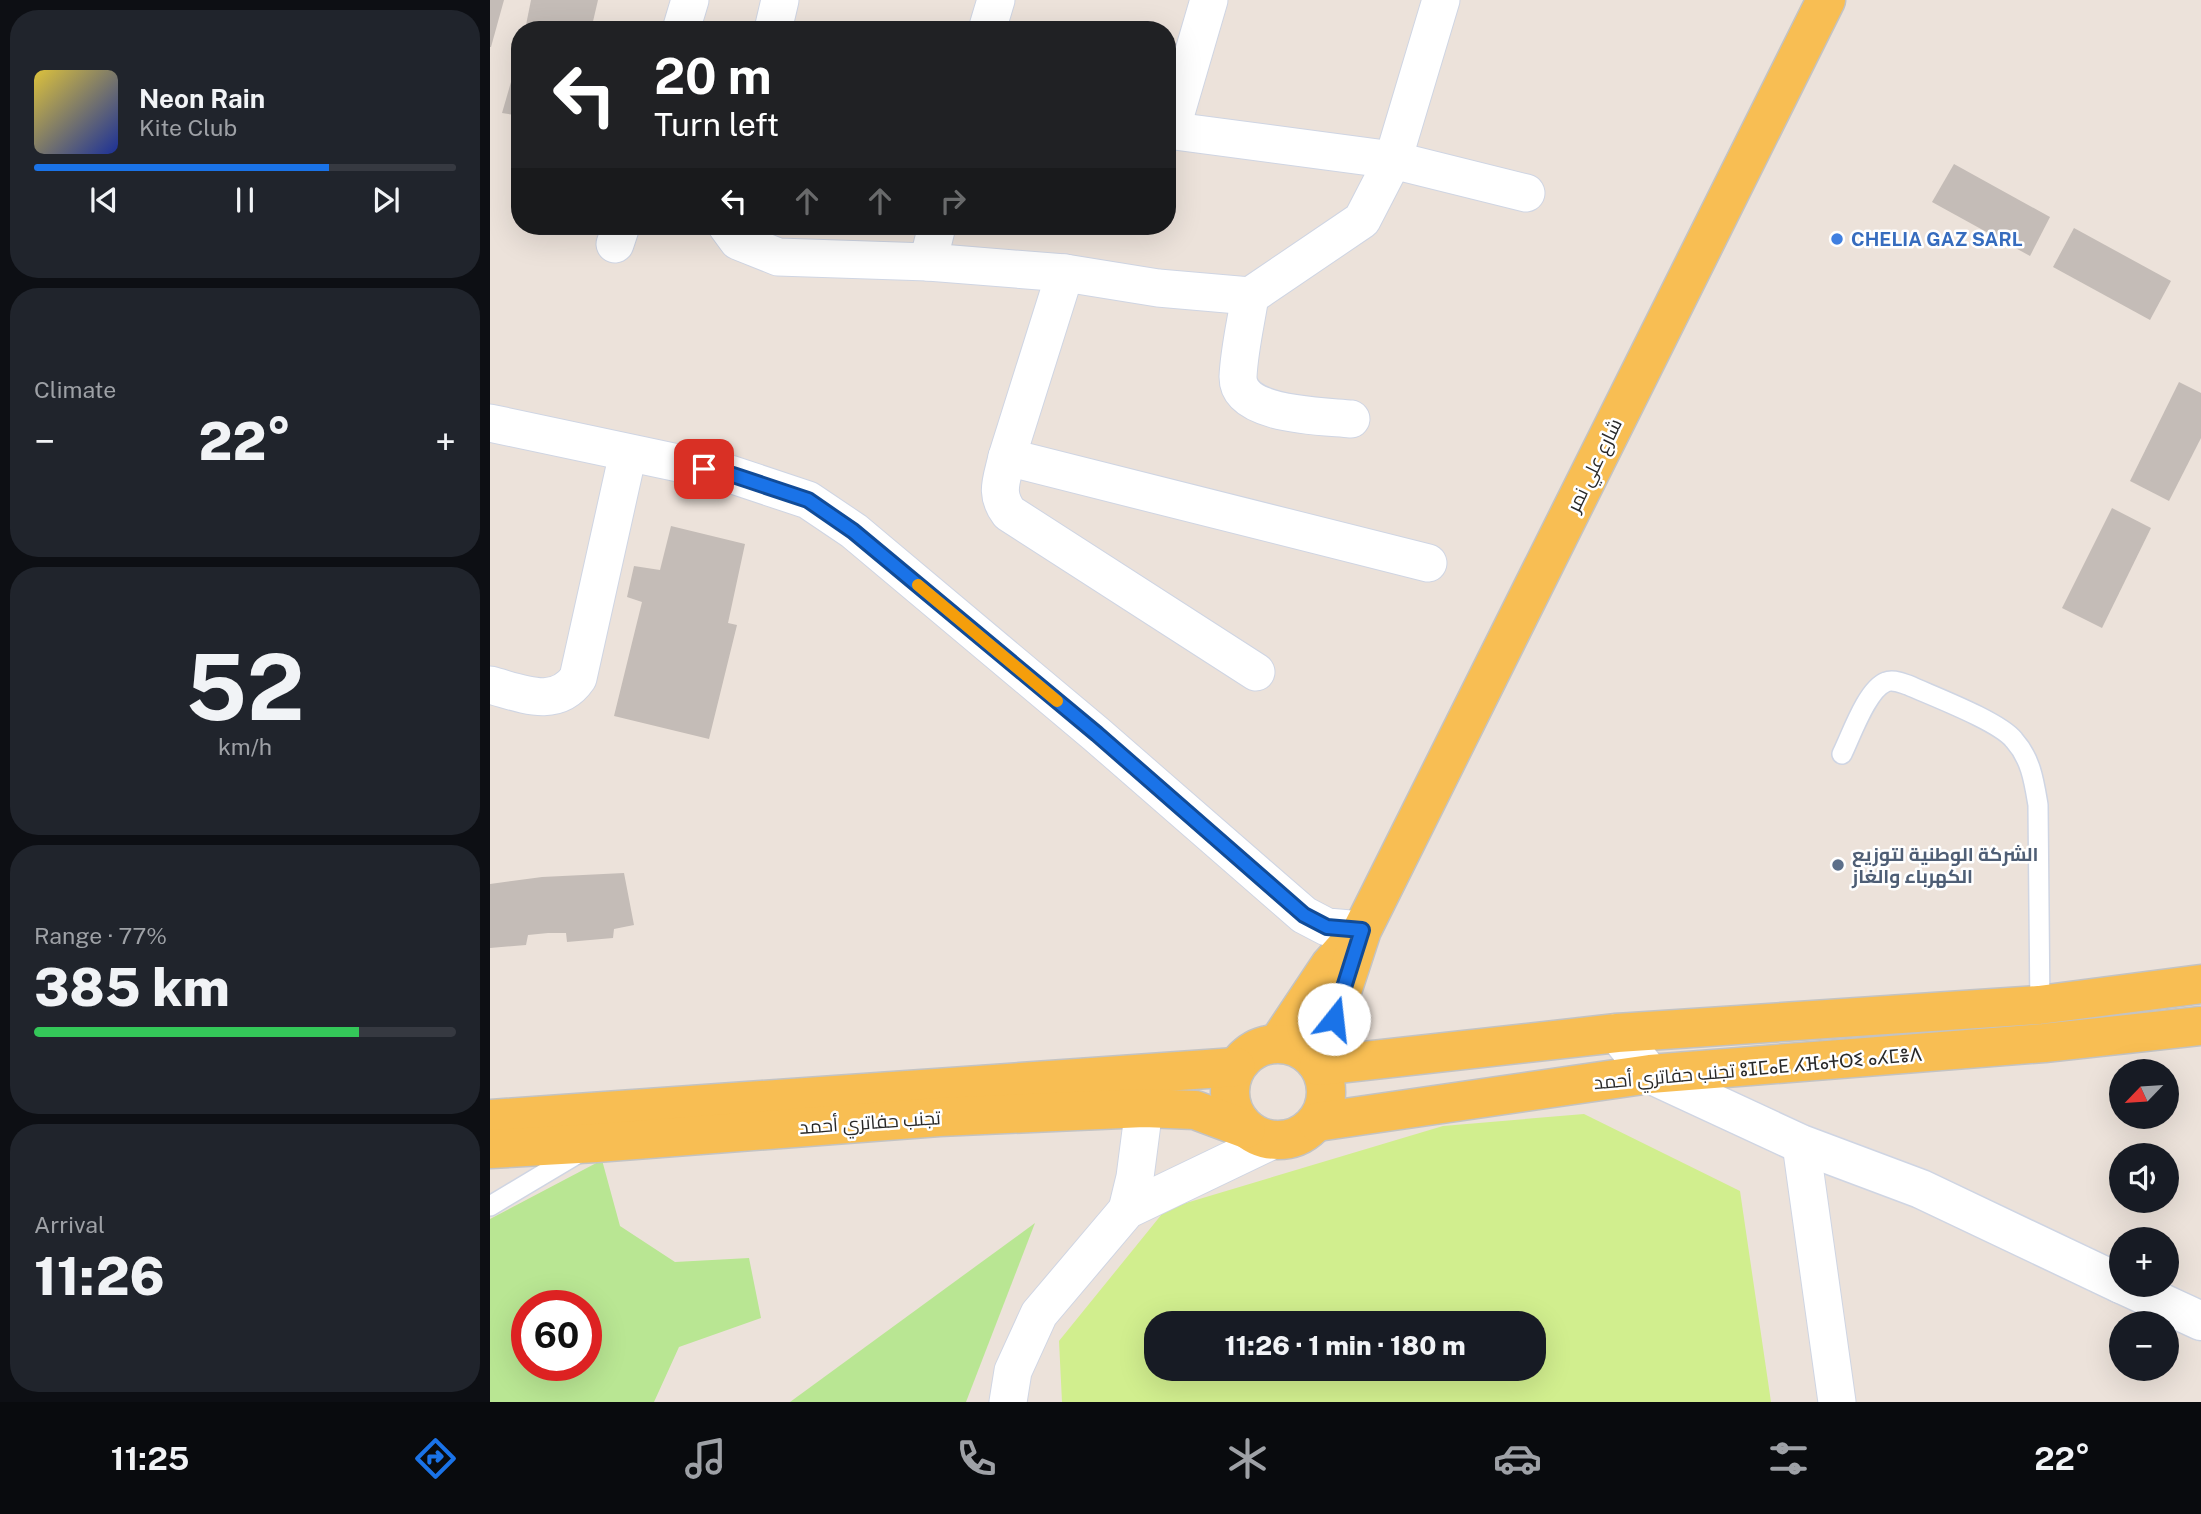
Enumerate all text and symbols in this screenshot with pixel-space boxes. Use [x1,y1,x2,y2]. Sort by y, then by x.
text: 20 m [654,47,772,105]
icon: left [539,49,630,140]
text: Neon Rain [139,83,265,114]
text: Turn left [654,106,779,143]
text: Kite Club [139,114,237,141]
icon: previous [85,181,123,219]
icon: pause [226,181,264,219]
icon: next [367,181,405,219]
icon: left [715,182,753,220]
icon: ahead [788,182,826,220]
icon: ahead [861,182,899,220]
icon: right [934,182,972,220]
place label: CHELIA GAZ SARL [1851,228,2023,250]
marker: CHELIA GAZ SARL [1829,231,1845,247]
text: Climate [34,376,116,403]
text: 22° [199,411,291,472]
street label: شارع علي نمر [1562,415,1630,518]
text: − [34,419,55,464]
text: + [435,419,456,464]
pin [674,439,734,499]
icon: arrive [685,450,723,488]
text: 52 [185,634,305,740]
text: km/h [218,733,272,760]
place label: الشركة الوطنية لتوزيع الكهرباء والغاز [1851,843,2038,889]
marker: الشركة الوطنية لتوزيع الكهرباء والغاز [1830,857,1846,873]
text: Range · 77% [34,922,167,949]
text: 385 km [34,957,230,1018]
position arrow [1297,982,1371,1056]
street label: تجنب حفاتري أحمد ⵓⵊⵎⴰⴹ ⵃⴼⴰⵜⵔⵉ ⴰⵃⵎⴻⴷ [1593,1043,1924,1097]
north arrow [2109,1059,2179,1129]
map controls [2109,1059,2179,1381]
street label: تجنب حفاتري أحمد [799,1106,942,1142]
button: sound [2109,1143,2179,1213]
text: Arrival [34,1211,105,1238]
button: + [2109,1227,2179,1297]
text: 11:26 [34,1246,165,1307]
speed limit sign: 60 [511,1290,602,1381]
button: − [2109,1311,2179,1381]
text: 11:26 · 1 min · 180 m [1224,1330,1466,1361]
icon: directions [411,1434,460,1483]
icon: music [681,1434,730,1483]
icon: phone [952,1434,1001,1483]
icon: climate [1223,1434,1272,1483]
icon: car [1493,1434,1542,1483]
icon: filters [1764,1434,1813,1483]
text: 11:25 [111,1440,189,1477]
text: 22° [2034,1440,2090,1477]

